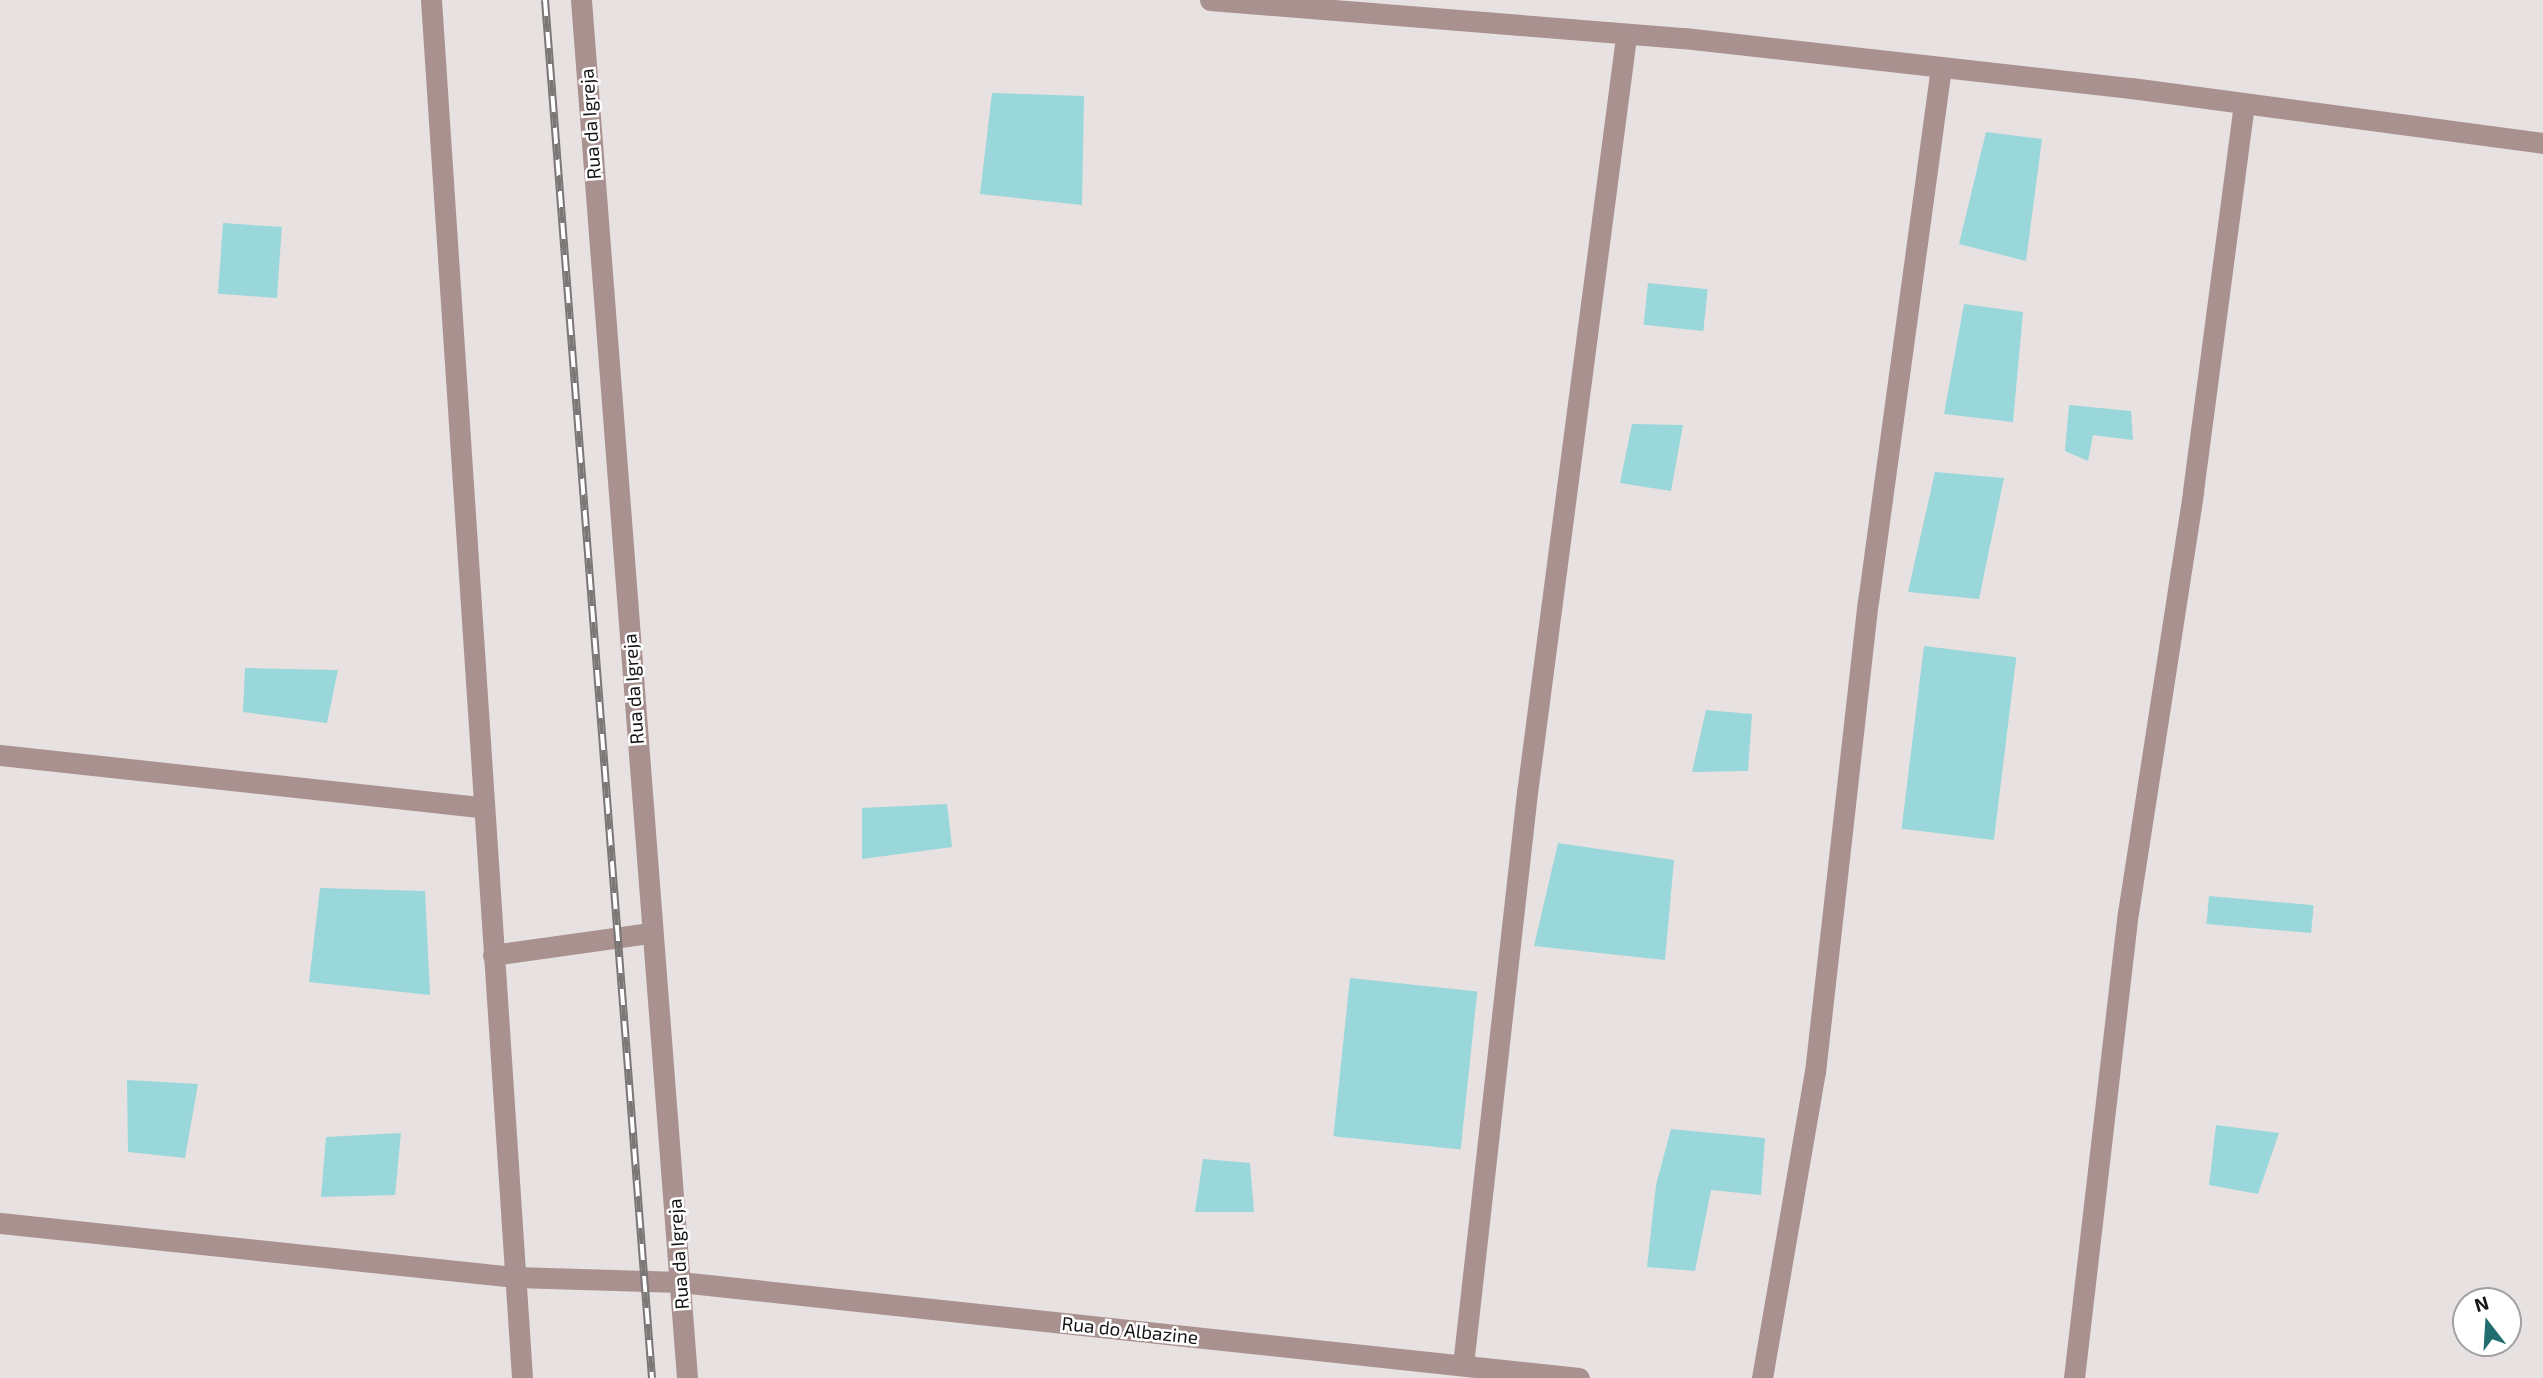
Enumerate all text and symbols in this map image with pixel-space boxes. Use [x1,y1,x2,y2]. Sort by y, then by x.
street label: Rua da Igreja [575,68,605,180]
street label: Rua da Igreja [618,633,648,745]
street label: Rua da Igreja [663,1198,693,1310]
north arrow [2452,1287,2522,1357]
text: N [2471,1290,2491,1316]
street label: Rua do Albazine [1060,1311,1200,1349]

